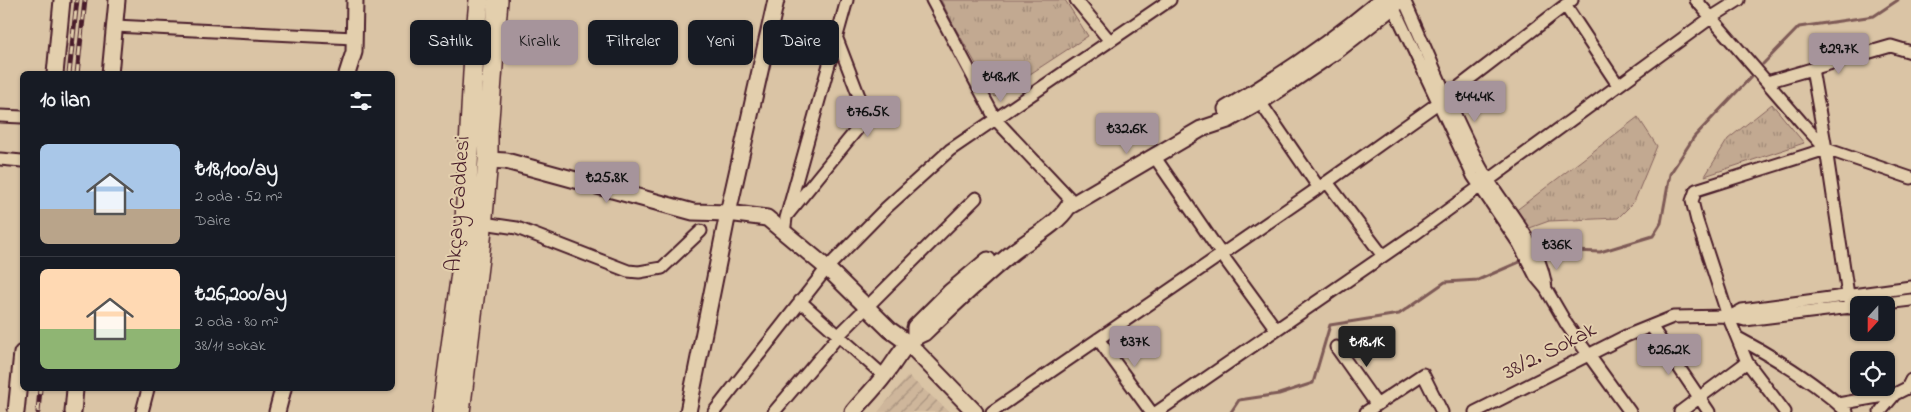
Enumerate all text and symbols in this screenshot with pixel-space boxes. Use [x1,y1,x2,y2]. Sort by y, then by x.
chip: Satılık [410,20,491,65]
chip: Kiralık [501,20,578,65]
chip: Filtreler [588,20,678,65]
chip: Yeni [688,20,753,65]
chip: Daire [763,20,839,65]
pin: ₺29.7K [1798,32,1880,75]
text: ₺29.7K [1820,37,1858,61]
pin: ₺48.1K [960,61,1042,103]
text: ₺48.1K [983,65,1019,89]
pin: ₺44.4K [1434,80,1516,123]
text: ₺44.4K [1456,85,1494,109]
text: 10 ilan [40,86,90,116]
icon: filters [347,87,375,115]
pin: ₺76.5K [827,96,909,138]
text: ₺76.5K [847,100,889,124]
pin: ₺32.6K [1086,112,1168,155]
text: ₺32.6K [1107,117,1147,141]
street label: Akçay Caddesi [438,135,481,273]
text: ₺18,100/ay [195,155,278,185]
pin: ₺25.8K [566,162,648,204]
icon: home [80,164,140,224]
text: ₺25.8K [586,166,628,190]
text: 2 oda · 52 m² [195,185,283,209]
text: Daire [195,209,230,233]
pin: ₺36K [1527,228,1587,271]
text: ₺36K [1542,233,1572,257]
text: ₺26,200/ay [195,280,287,310]
icon: home [80,289,140,349]
north arrow [1850,296,1895,341]
map controls [1850,296,1895,396]
text: 2 oda · 80 m² [195,310,278,334]
street label: 38/2. Sokak [1498,315,1603,389]
pin: ₺37K [1105,326,1165,368]
pin: ₺18.1K [1326,326,1408,368]
text: ₺37K [1121,330,1149,354]
text: ₺18.1K [1349,330,1385,354]
text: 38/11 sokak [195,334,265,358]
pin: ₺26.2K [1628,334,1710,376]
text: ₺26.2K [1648,338,1690,362]
button: locate [1850,351,1895,396]

